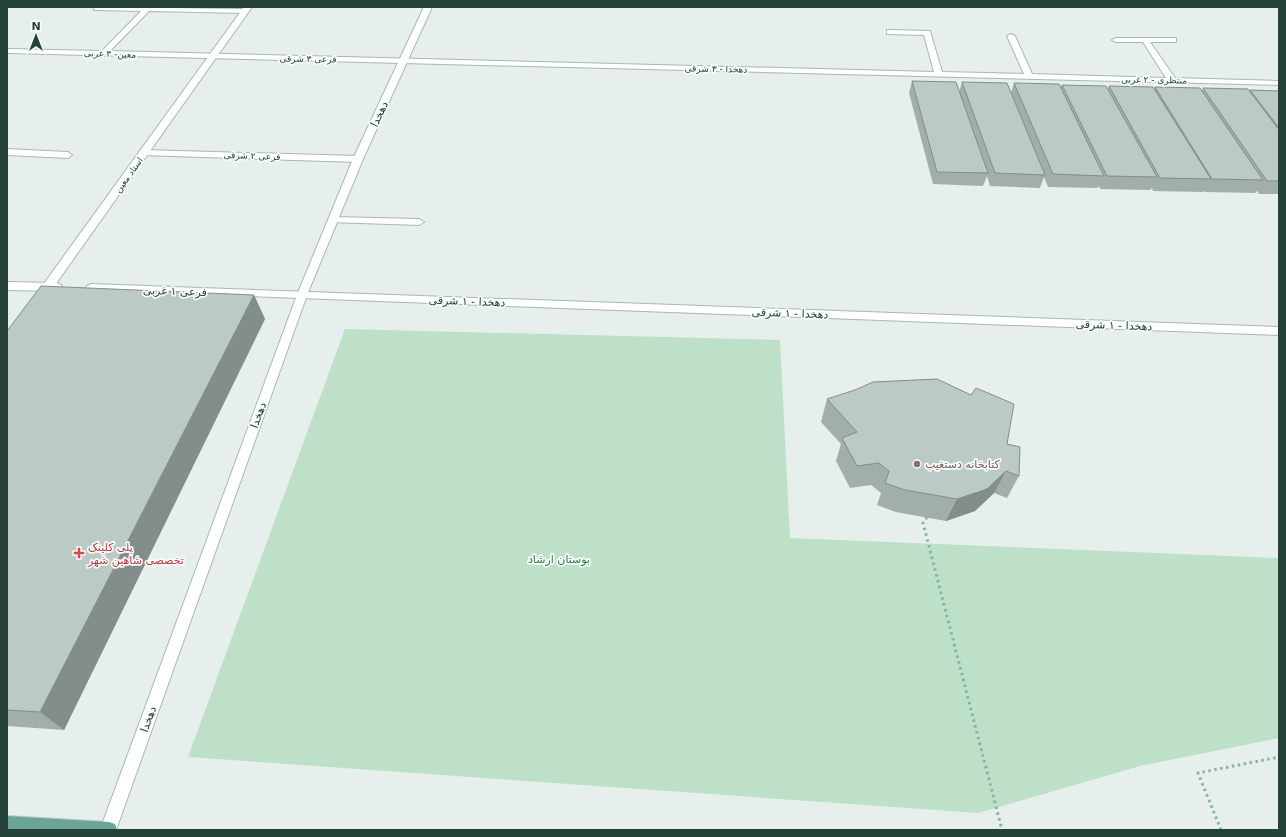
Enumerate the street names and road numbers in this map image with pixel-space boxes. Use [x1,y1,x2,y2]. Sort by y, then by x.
street label: معین- ۳ غربی [84,48,136,60]
street label: فرعی ۳ شرقی [279,54,337,64]
street label: دهخدا - ۳ شرقی [685,63,747,75]
street label: منتظری - ۲ غربی [1121,74,1187,86]
street label: دهخدا [368,99,391,129]
street label: فرعی ۲ شرقی [223,150,281,162]
street label: استاد معین [113,155,145,195]
street label: فرعی ۱ غربی [143,284,207,299]
street label: دهخدا - ۱ شرقی [428,294,506,309]
street label: دهخدا - ۱ شرقی [751,306,829,321]
street label: دهخدا - ۱ شرقی [1075,318,1153,333]
street label: دهخدا [248,400,269,430]
street label: دهخدا [138,704,159,734]

